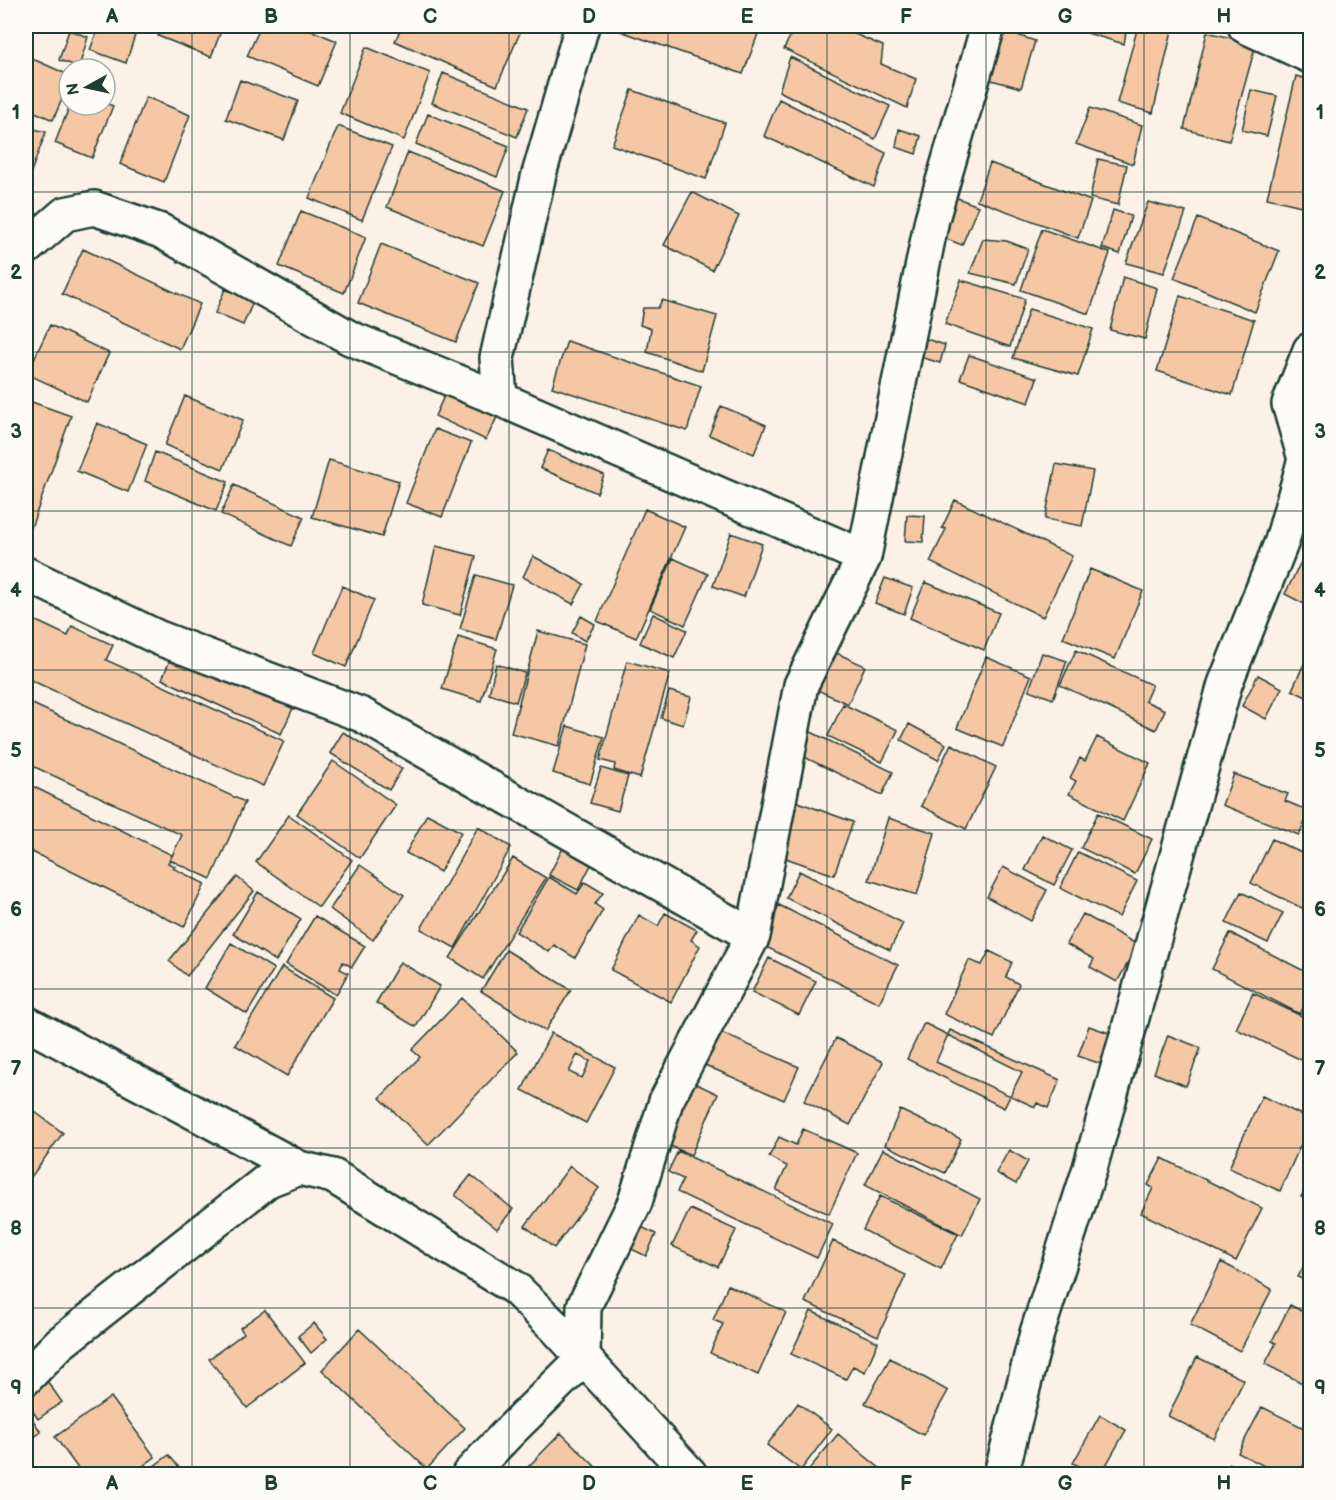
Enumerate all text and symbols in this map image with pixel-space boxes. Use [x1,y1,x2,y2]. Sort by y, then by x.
text: A [105,5,119,29]
text: B [264,5,278,29]
text: C [423,5,437,29]
text: D [582,5,596,29]
text: E [741,5,754,29]
text: F [900,5,912,29]
text: G [1058,5,1073,29]
text: H [1217,5,1231,29]
north arrow [57,57,117,117]
text: N [63,82,84,96]
text: 1 [12,101,20,125]
text: 1 [1316,101,1324,125]
text: 2 [10,261,22,285]
text: 2 [1314,261,1326,285]
text: 3 [10,420,22,444]
text: 3 [1314,420,1326,444]
text: 4 [10,579,22,603]
text: 4 [1314,579,1326,603]
text: 5 [10,739,22,763]
text: 5 [1314,739,1326,763]
text: 6 [10,898,22,922]
text: 6 [1314,898,1326,922]
text: 7 [10,1057,22,1081]
text: 7 [1314,1057,1326,1081]
text: 8 [10,1217,22,1241]
text: 8 [1314,1217,1326,1241]
text: 9 [10,1376,22,1400]
text: 9 [1314,1376,1326,1400]
text: A [105,1472,119,1496]
text: B [264,1472,278,1496]
text: C [423,1472,437,1496]
text: D [582,1472,596,1496]
text: E [741,1472,754,1496]
text: F [900,1472,912,1496]
text: G [1058,1472,1073,1496]
text: H [1217,1472,1231,1496]

